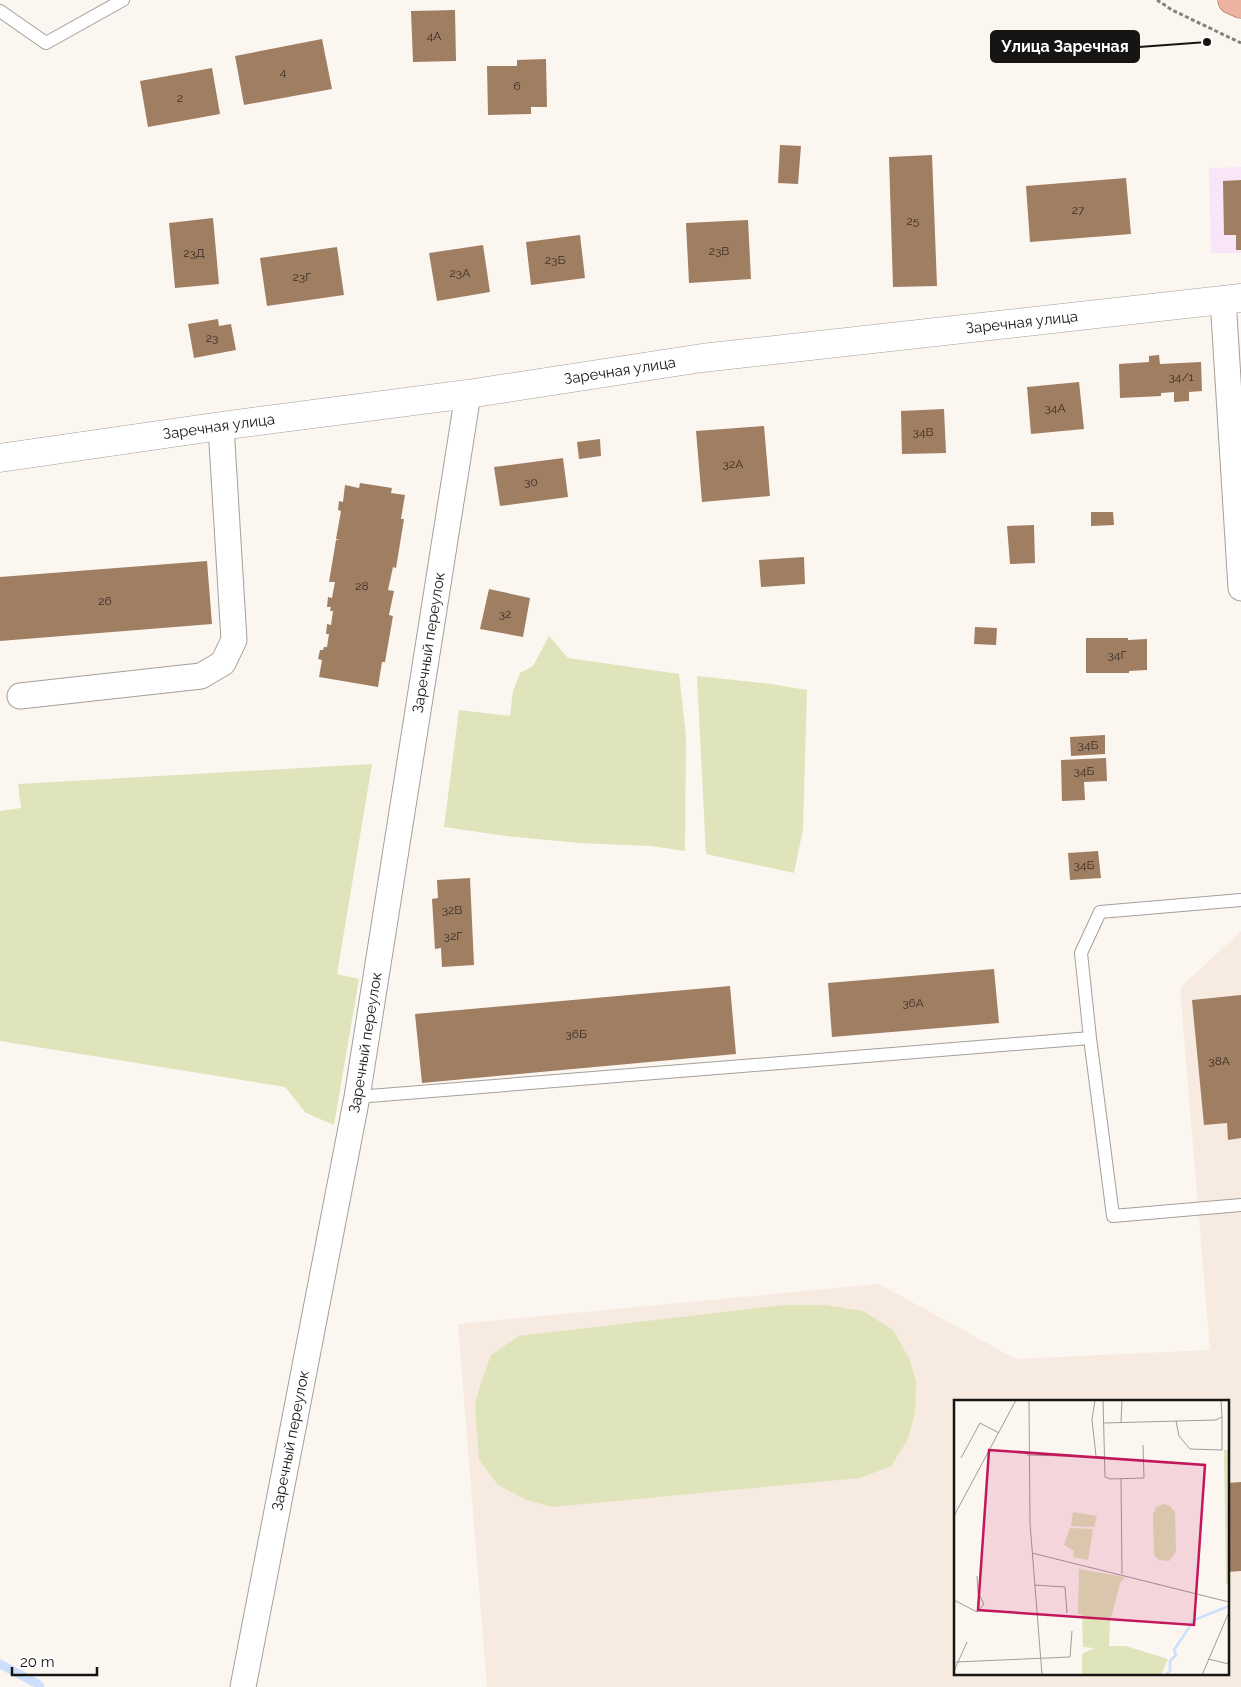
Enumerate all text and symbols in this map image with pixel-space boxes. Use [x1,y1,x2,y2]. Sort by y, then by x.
house number: 4А [427,29,441,43]
callout: Улица Заречная [991,31,1139,62]
text: Улица Заречная [1000,37,1129,56]
house number: 4 [280,65,287,79]
house number: 6 [513,79,521,93]
house number: 2 [177,91,183,105]
house number: 27 [1072,203,1085,217]
house number: 25 [907,214,920,228]
house number: 23В [709,244,729,258]
house number: 23Д [183,246,205,260]
house number: 23Б [545,253,565,267]
house number: 23А [450,266,470,280]
house number: 23Г [293,270,311,284]
street label: Заречная улица [965,307,1079,338]
house number: 23 [206,331,218,345]
street label: Заречная улица [563,353,677,388]
house number: 34/1 [1168,370,1194,384]
house number: 34А [1044,401,1066,415]
street label: Заречная улица [162,410,276,443]
house number: 34В [913,425,933,439]
house number: 32А [723,457,743,471]
house number: 30 [524,475,538,489]
street label: Заречный переулок [409,571,449,714]
house number: 28 [355,579,369,593]
house number: 26 [98,594,112,608]
house number: 32 [499,607,511,621]
house number: 34Г [1107,648,1127,662]
house number: 34Б [1078,738,1099,752]
house number: 34Б [1074,764,1095,778]
house number: 34Б [1074,858,1095,872]
house number: 32В [442,903,462,917]
house number: 32Г [444,929,462,943]
street label: Заречный переулок [345,971,386,1115]
house number: 36А [902,996,924,1010]
house number: 36Б [565,1027,587,1041]
house number: 38А [1208,1054,1230,1068]
street label: Заречный переулок [268,1369,313,1512]
inset map [954,1400,1228,1674]
scale bar [12,1644,98,1676]
text: 20 m [20,1653,55,1671]

